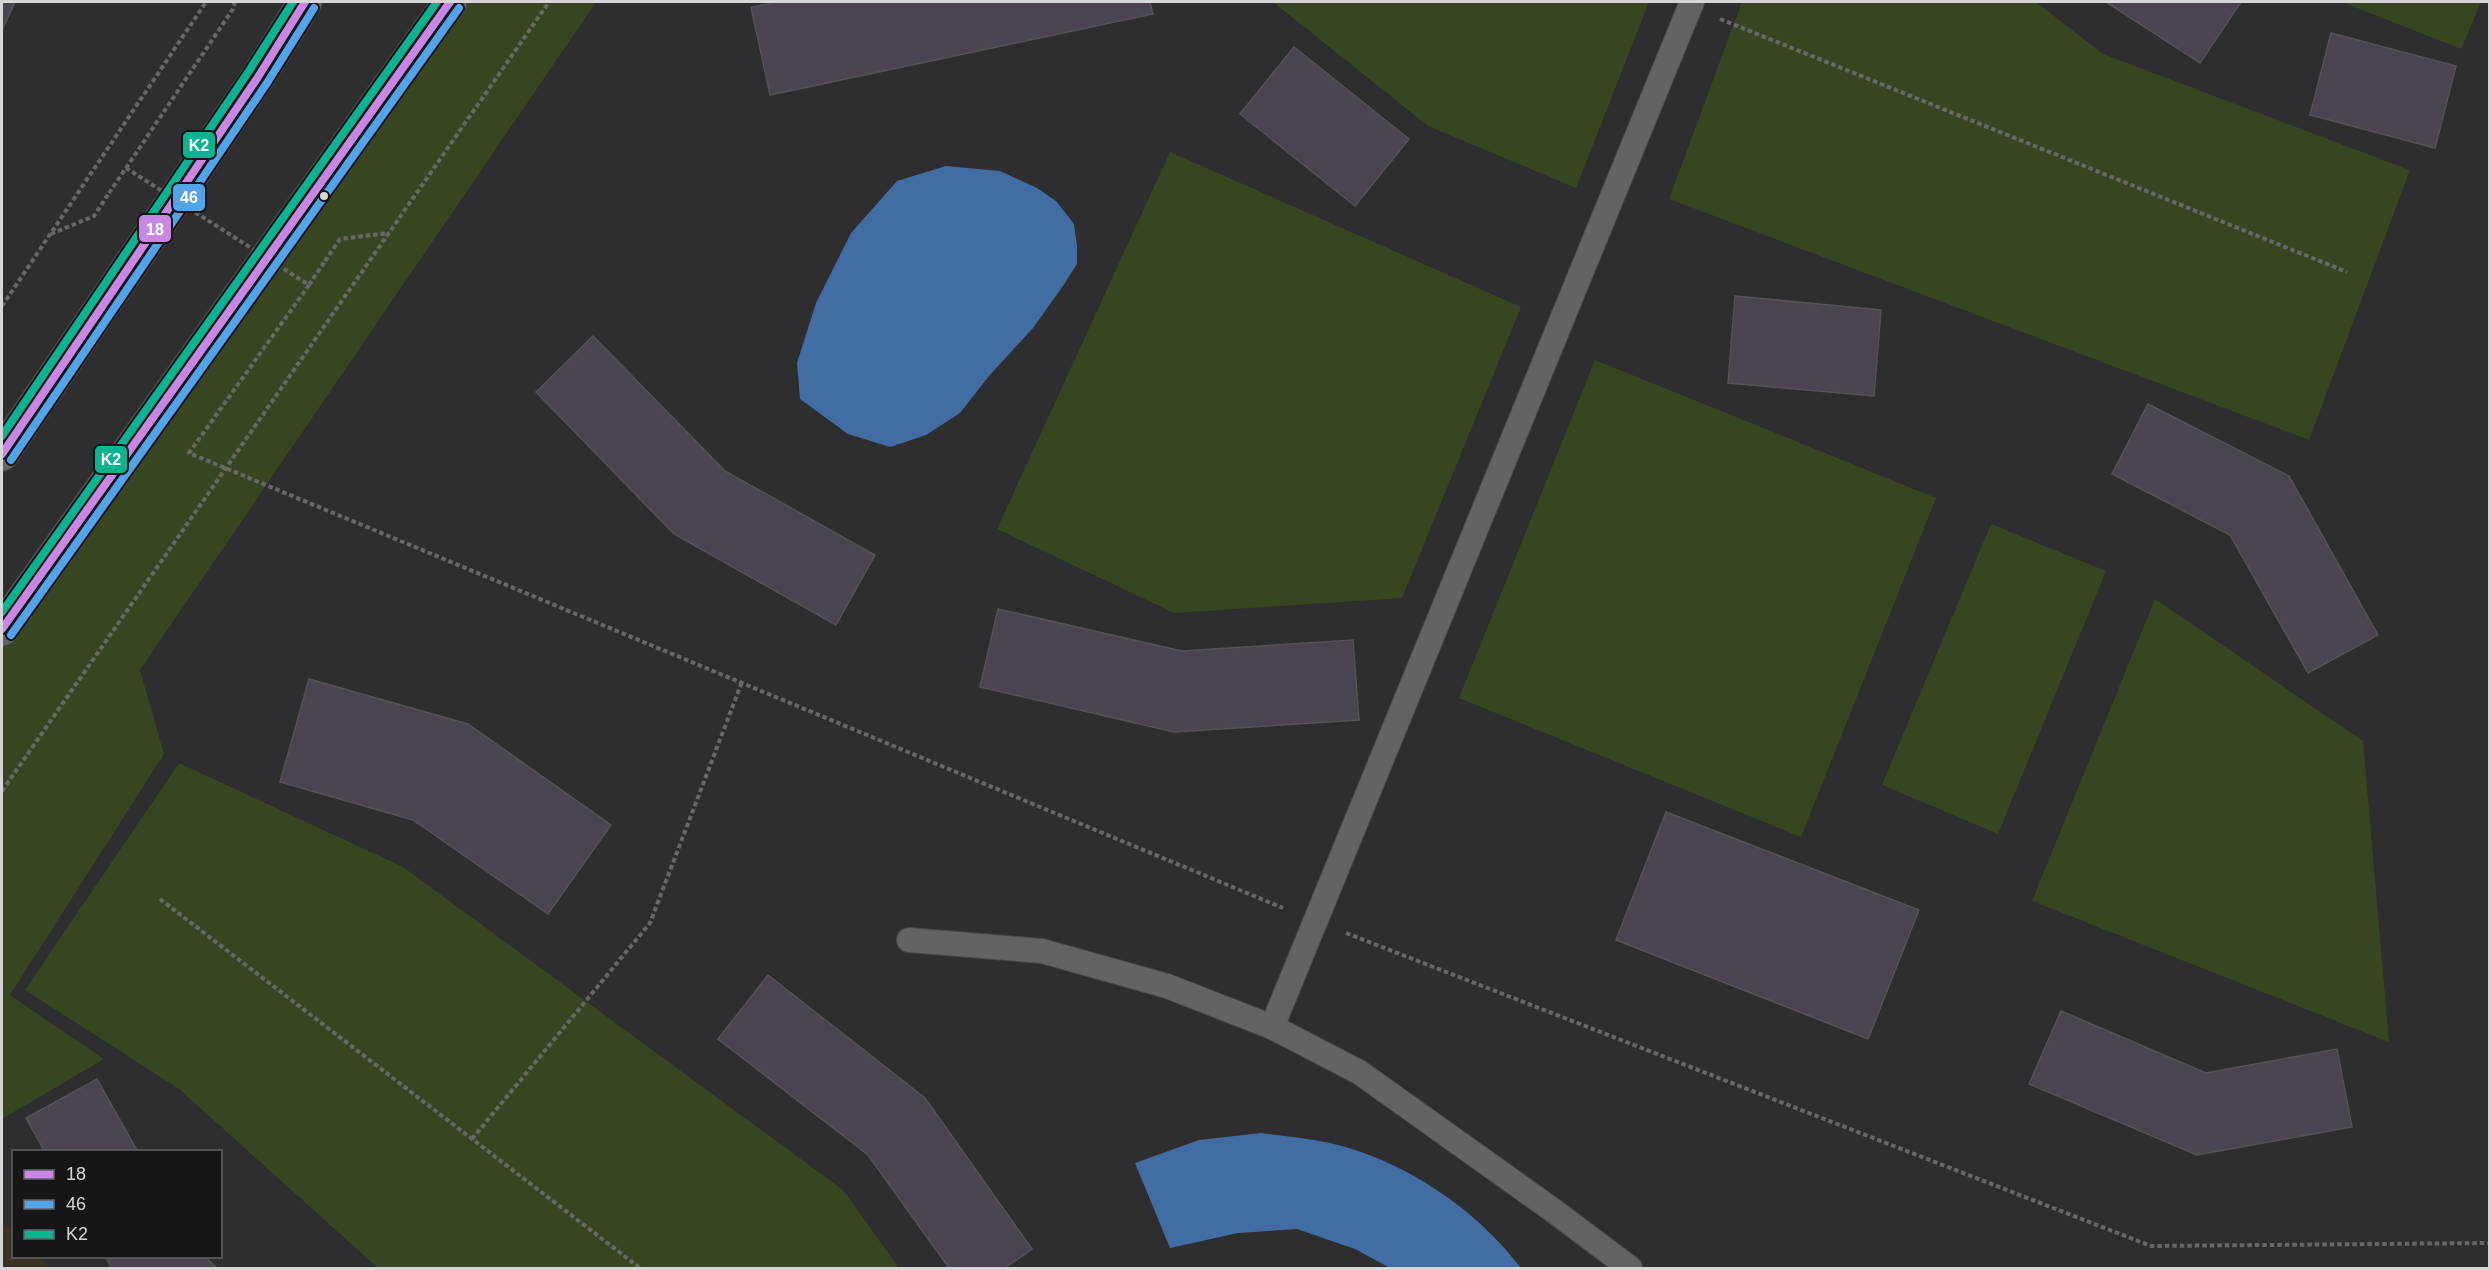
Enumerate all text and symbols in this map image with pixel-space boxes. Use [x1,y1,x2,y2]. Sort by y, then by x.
line badge: K2 [182,131,216,159]
text: K2 [189,137,209,154]
line badge: 46 [172,183,206,212]
text: 46 [180,189,198,206]
unlabelled marker [318,190,330,202]
line badge: 18 [138,214,172,243]
text: 18 [146,221,164,238]
line badge: K2 [94,445,128,474]
text: K2 [101,451,121,468]
legend [12,1150,222,1258]
text: 18 [66,1164,86,1184]
text: 46 [66,1194,86,1214]
text: K2 [66,1224,88,1244]

